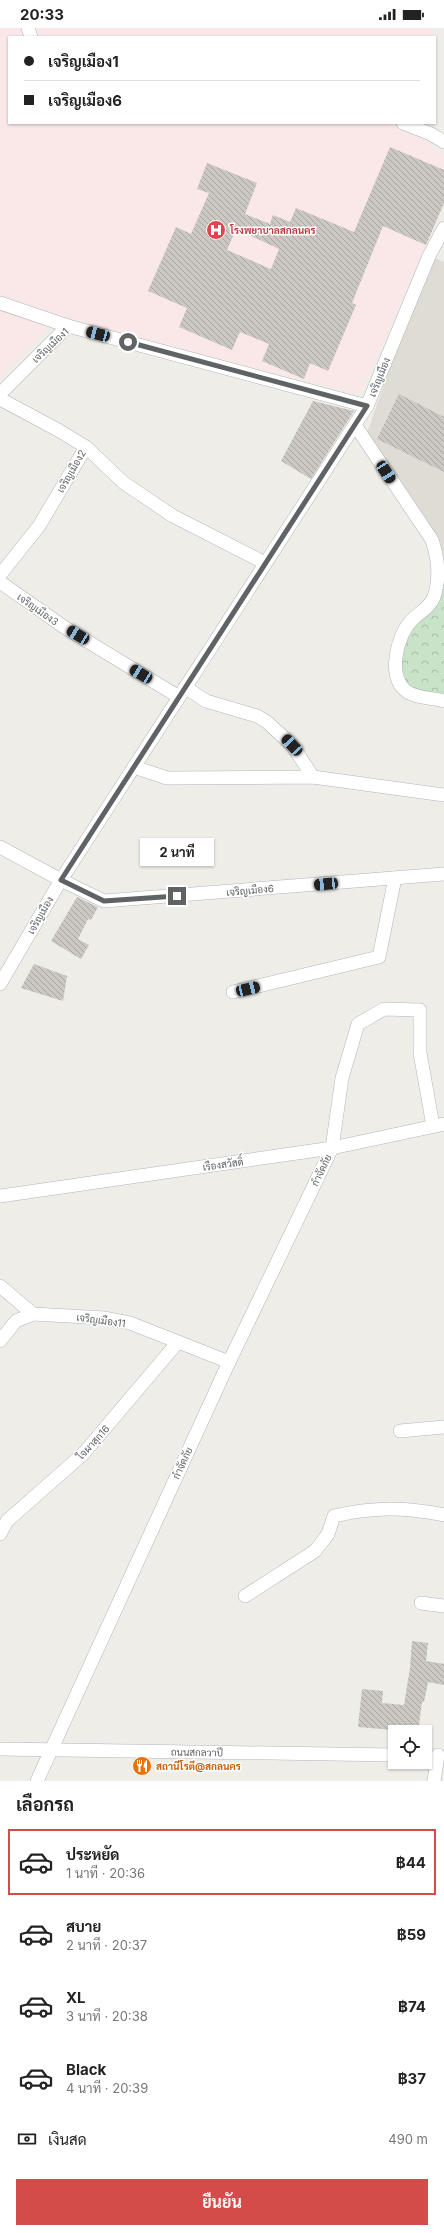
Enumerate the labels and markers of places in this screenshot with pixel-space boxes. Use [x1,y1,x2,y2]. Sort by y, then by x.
hospital icon: โรงพยาบาลสกลนคร [205,219,227,241]
place label: โรงพยาบาลสกลนคร [229,224,316,236]
restaurant icon: สถานีโรตี@สกลนคร [131,1755,153,1777]
place label: สถานีโรตี@สกลนคร [156,1760,241,1773]

